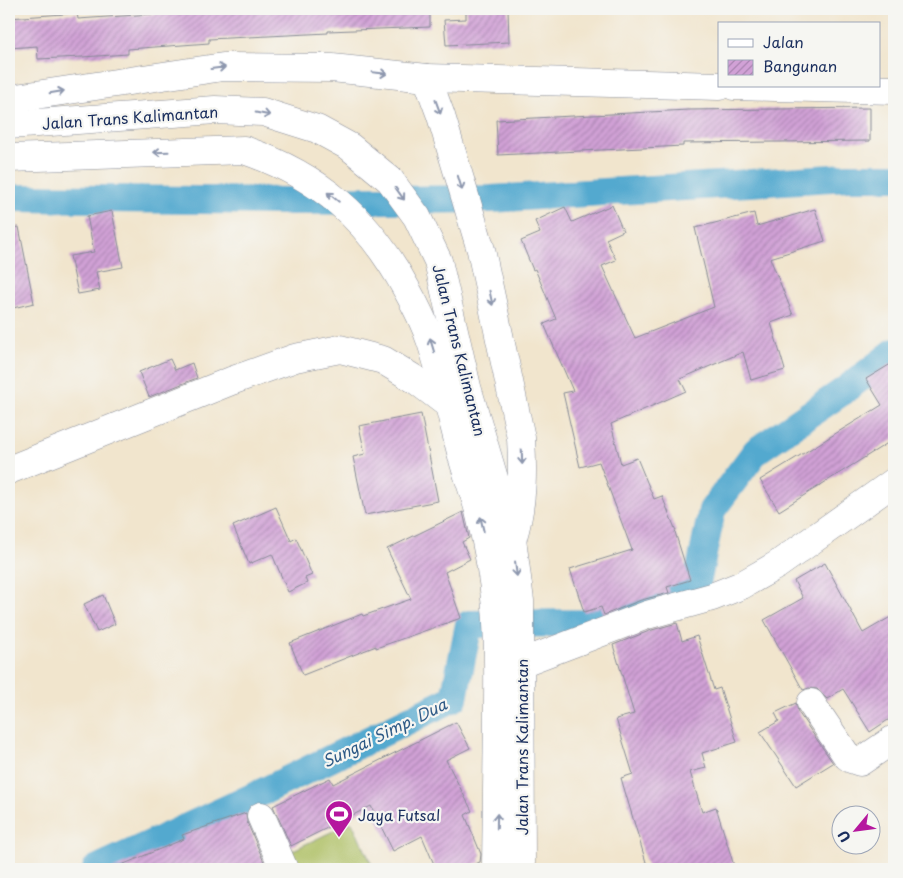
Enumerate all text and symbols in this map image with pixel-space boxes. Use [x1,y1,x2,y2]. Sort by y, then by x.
legend [718,22,880,88]
text: Jalan [763,30,804,53]
text: Bangunan [763,54,837,77]
one-way arrow [209,63,225,73]
one-way arrow [371,68,387,78]
one-way arrow [49,87,65,97]
street label: Jalan Trans Kalimantan [41,99,219,135]
one-way arrow [434,99,443,114]
one-way arrow [255,109,271,119]
one-way arrow [153,148,169,157]
one-way arrow [456,174,466,190]
one-way arrow [395,187,405,201]
one-way arrow [327,192,340,203]
street label: Jalan Trans Kalimantan [428,262,492,438]
one-way arrow [487,290,496,306]
one-way arrow [426,337,436,353]
one-way arrow [518,449,527,465]
one-way arrow [476,516,486,532]
one-way arrow [511,560,521,576]
street label: Jalan Trans Kalimantan [510,659,533,835]
water label: Sungai Simp. Dua [318,691,451,773]
sports icon: Jaya Futsal [324,799,354,838]
place label: Jaya Futsal [358,803,440,826]
north arrow [830,806,880,856]
one-way arrow [492,813,502,829]
text: U [832,827,856,846]

